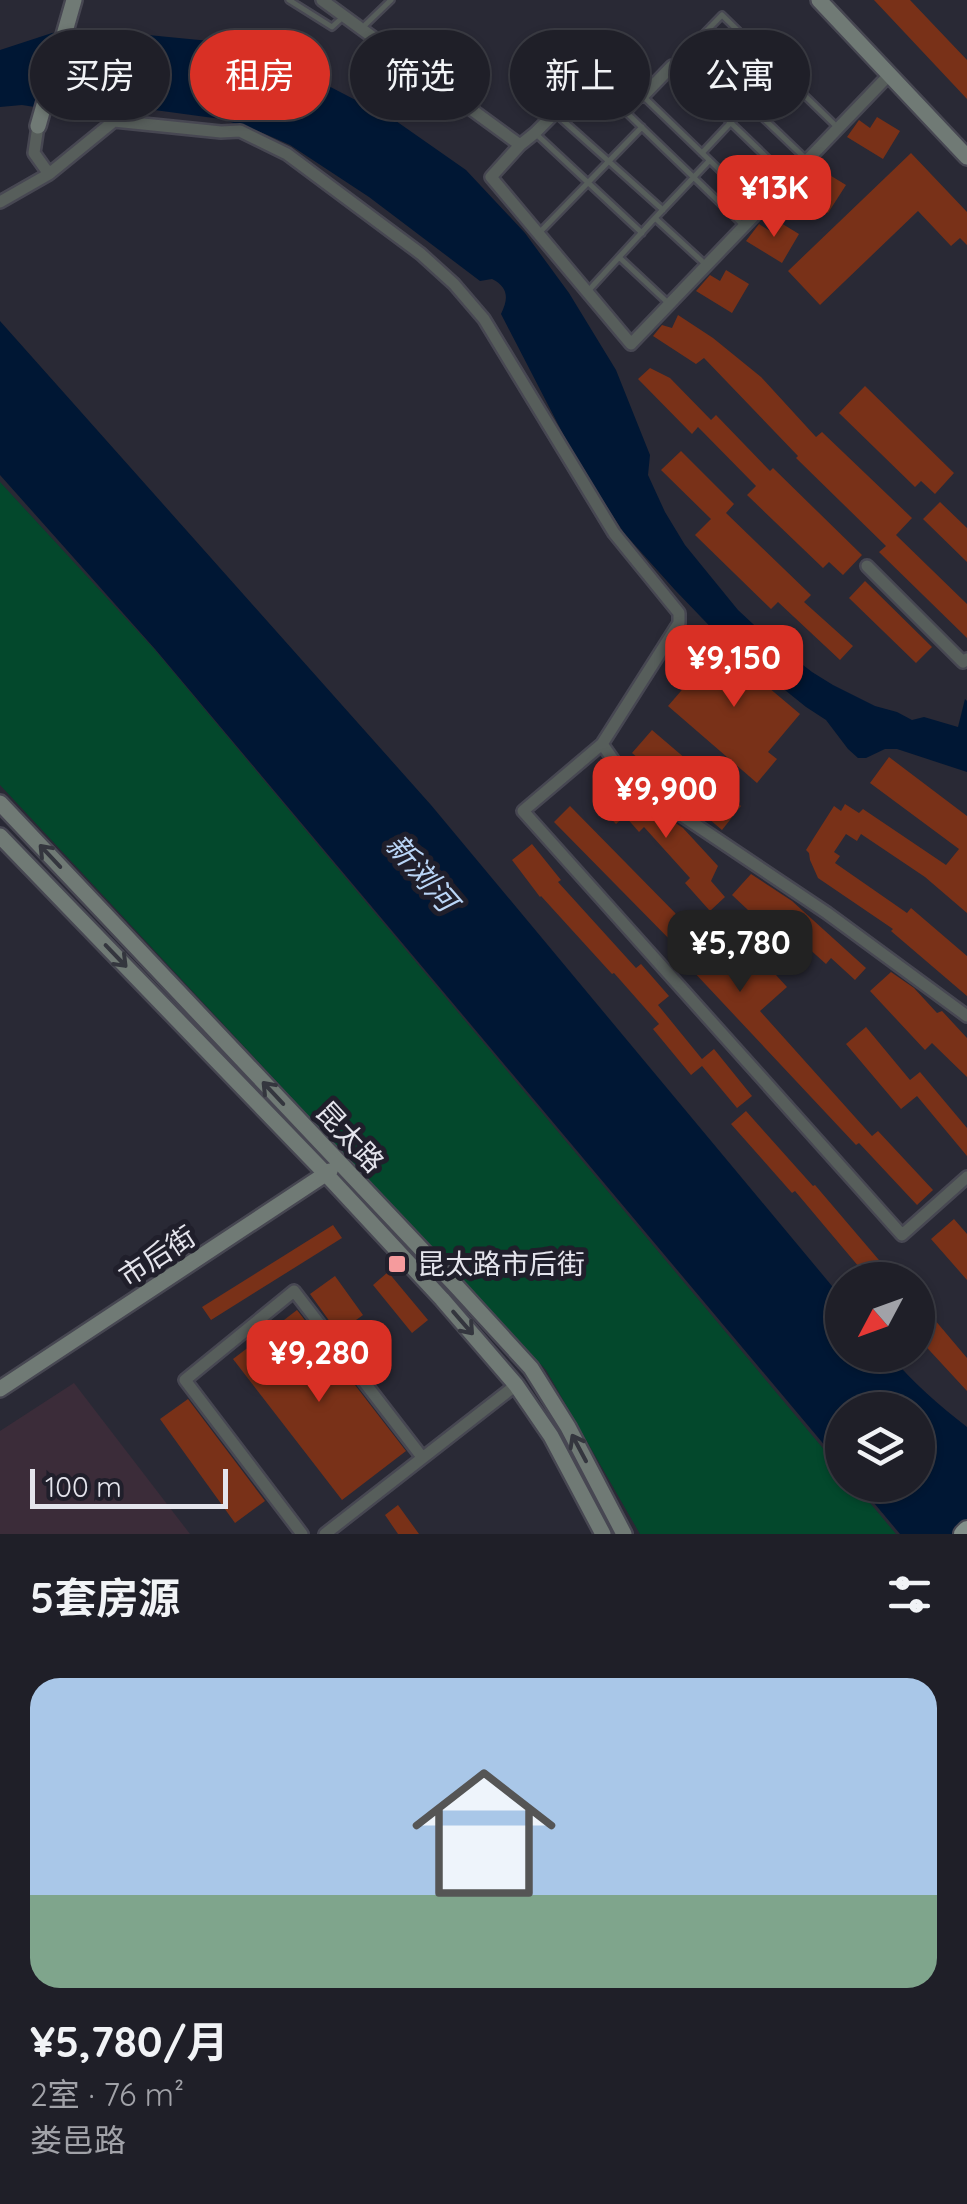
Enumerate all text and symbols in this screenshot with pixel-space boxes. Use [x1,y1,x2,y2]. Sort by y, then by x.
chip: 买房 [30,30,170,120]
chip: 租房 [190,30,330,120]
chip: 筛选 [350,30,490,120]
chip: 新上 [510,30,650,120]
chip: 公寓 [670,30,810,120]
pin: ¥13K [715,155,833,240]
text: ¥13K [739,167,809,207]
pin: ¥9,150 [653,625,815,710]
text: ¥9,150 [687,637,781,677]
pin: ¥9,900 [585,756,747,841]
text: ¥9,900 [615,768,717,808]
water label: 新浏河 [378,826,469,923]
one-way arrow [38,845,62,869]
pin: ¥5,780 [659,910,821,995]
text: ¥5,780 [689,922,791,962]
one-way arrow [104,944,128,968]
one-way arrow [261,1081,285,1105]
street label: 昆太路 [309,1094,392,1179]
street label: 市后街 [112,1218,201,1293]
place label: 昆太路市后街 [417,1246,585,1281]
marker: 昆太路市后街 [386,1253,408,1275]
north arrow [825,1262,935,1372]
map controls [825,1262,935,1502]
one-way arrow [451,1310,474,1335]
pin: ¥9,280 [238,1320,400,1405]
text: ¥9,280 [269,1332,369,1372]
button: layers [825,1392,935,1502]
one-way arrow [569,1433,588,1463]
scale bar [30,1464,228,1508]
text: 100 m [45,1469,122,1504]
icon: filters [882,1567,937,1622]
text: 5套房源 [30,1571,180,1624]
icon: home [394,1743,574,1923]
text: ¥5,780/月 [30,2015,229,2068]
text: 2室 · 76 m² [30,2074,184,2114]
text: 娄邑路 [30,2120,126,2160]

